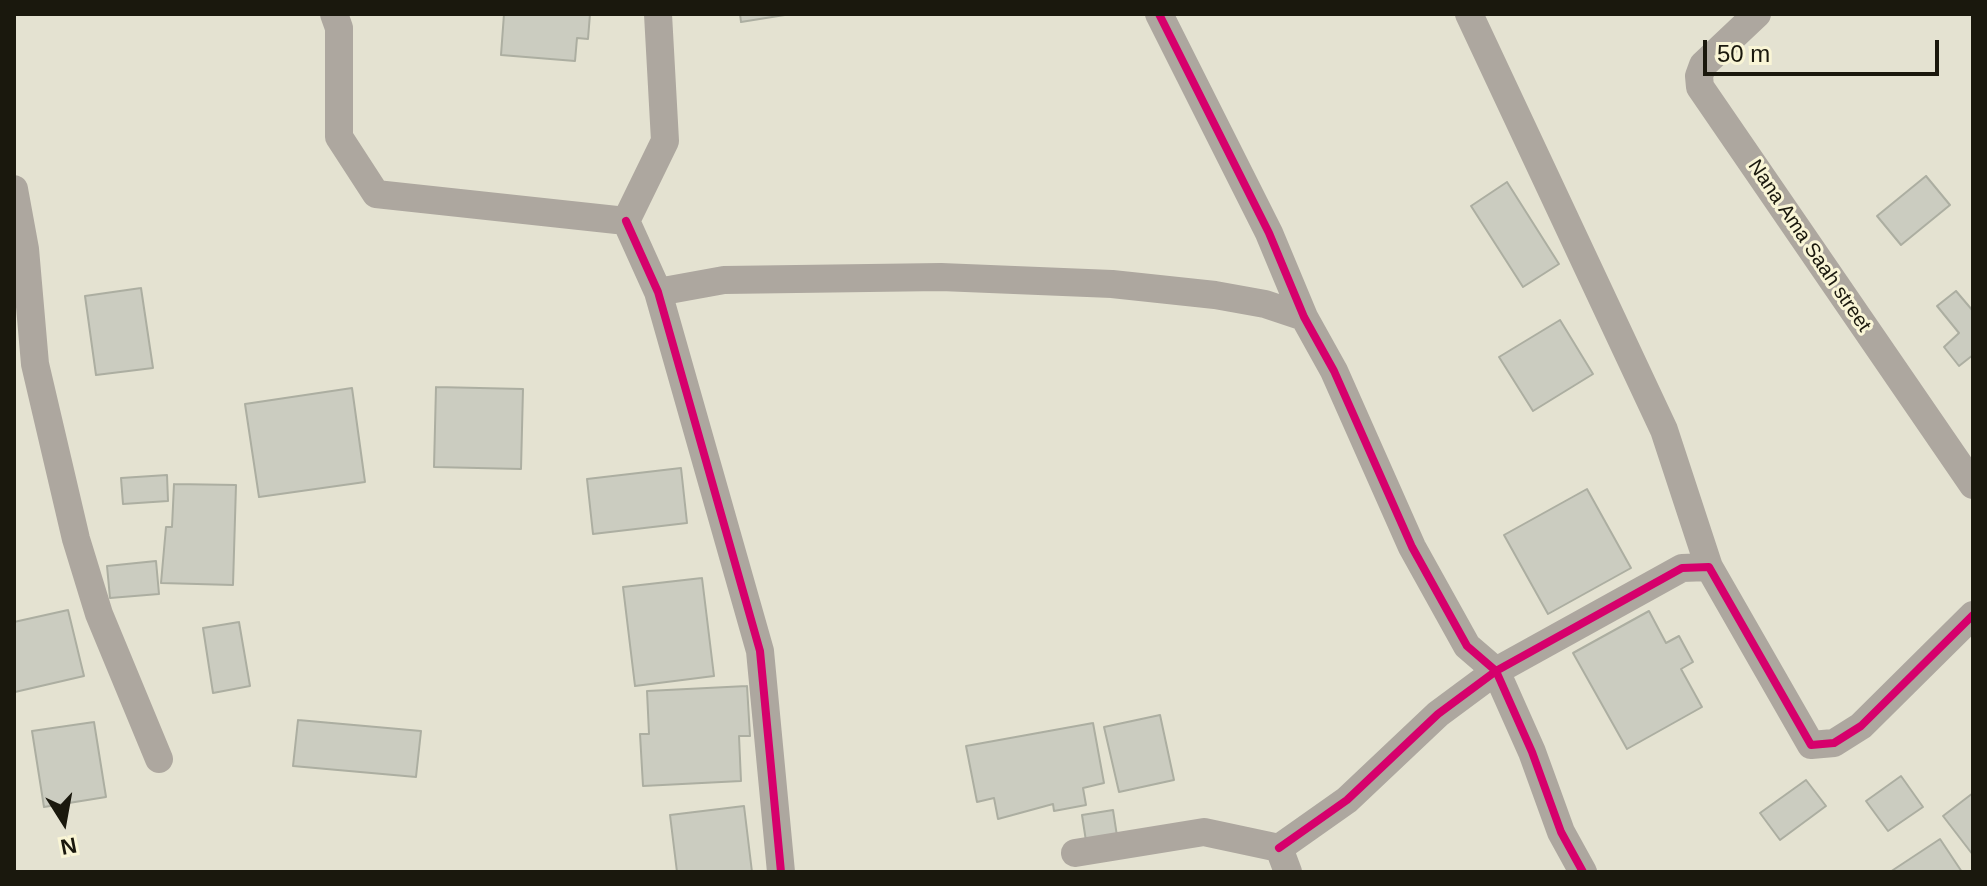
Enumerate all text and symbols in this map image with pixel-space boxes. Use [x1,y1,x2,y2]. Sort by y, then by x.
scale bar [1707,24,1943,74]
text: 50 m [1717,40,1770,67]
street label: Nana Ama Saah street [1742,155,1876,337]
north arrow [24,782,104,862]
text: N [58,832,79,860]

